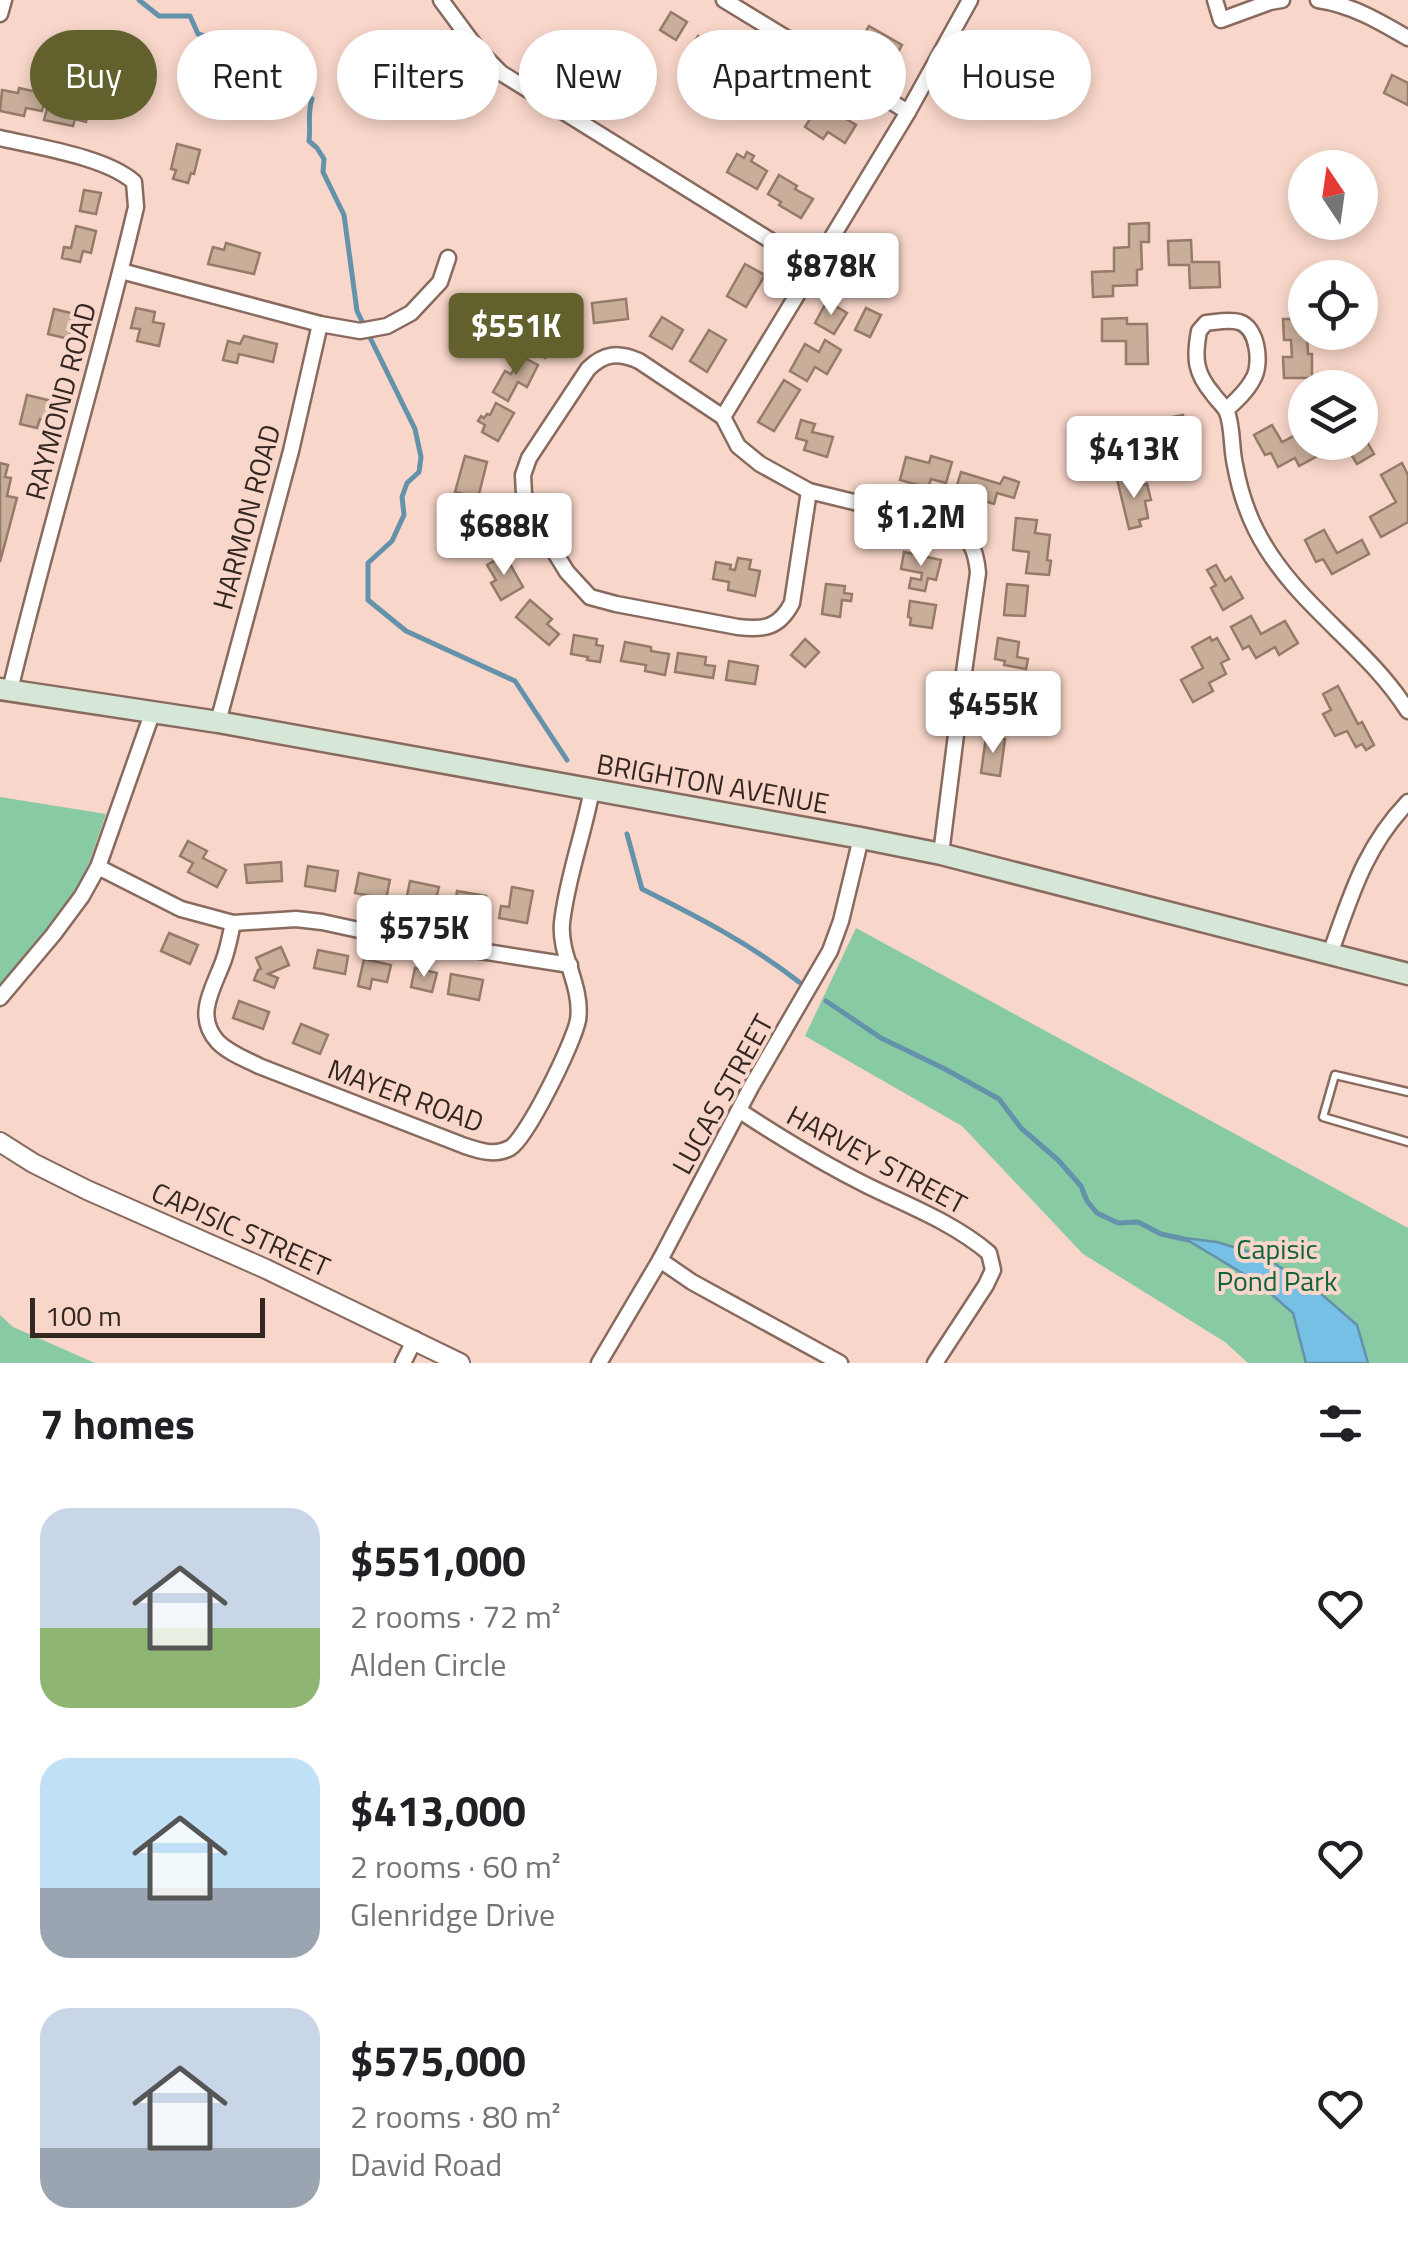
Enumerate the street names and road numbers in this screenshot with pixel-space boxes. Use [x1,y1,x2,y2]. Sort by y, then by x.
street label: RAYMOND ROAD [13,298,107,504]
street label: HARMON ROAD [201,420,291,614]
street label: BRIGHTON AVENUE [593,741,833,825]
street label: LUCAS STREET [660,1006,784,1182]
street label: MAYER ROAD [322,1047,490,1143]
street label: HARVEY STREET [779,1093,975,1225]
street label: CAPISIC STREET [145,1170,338,1288]

